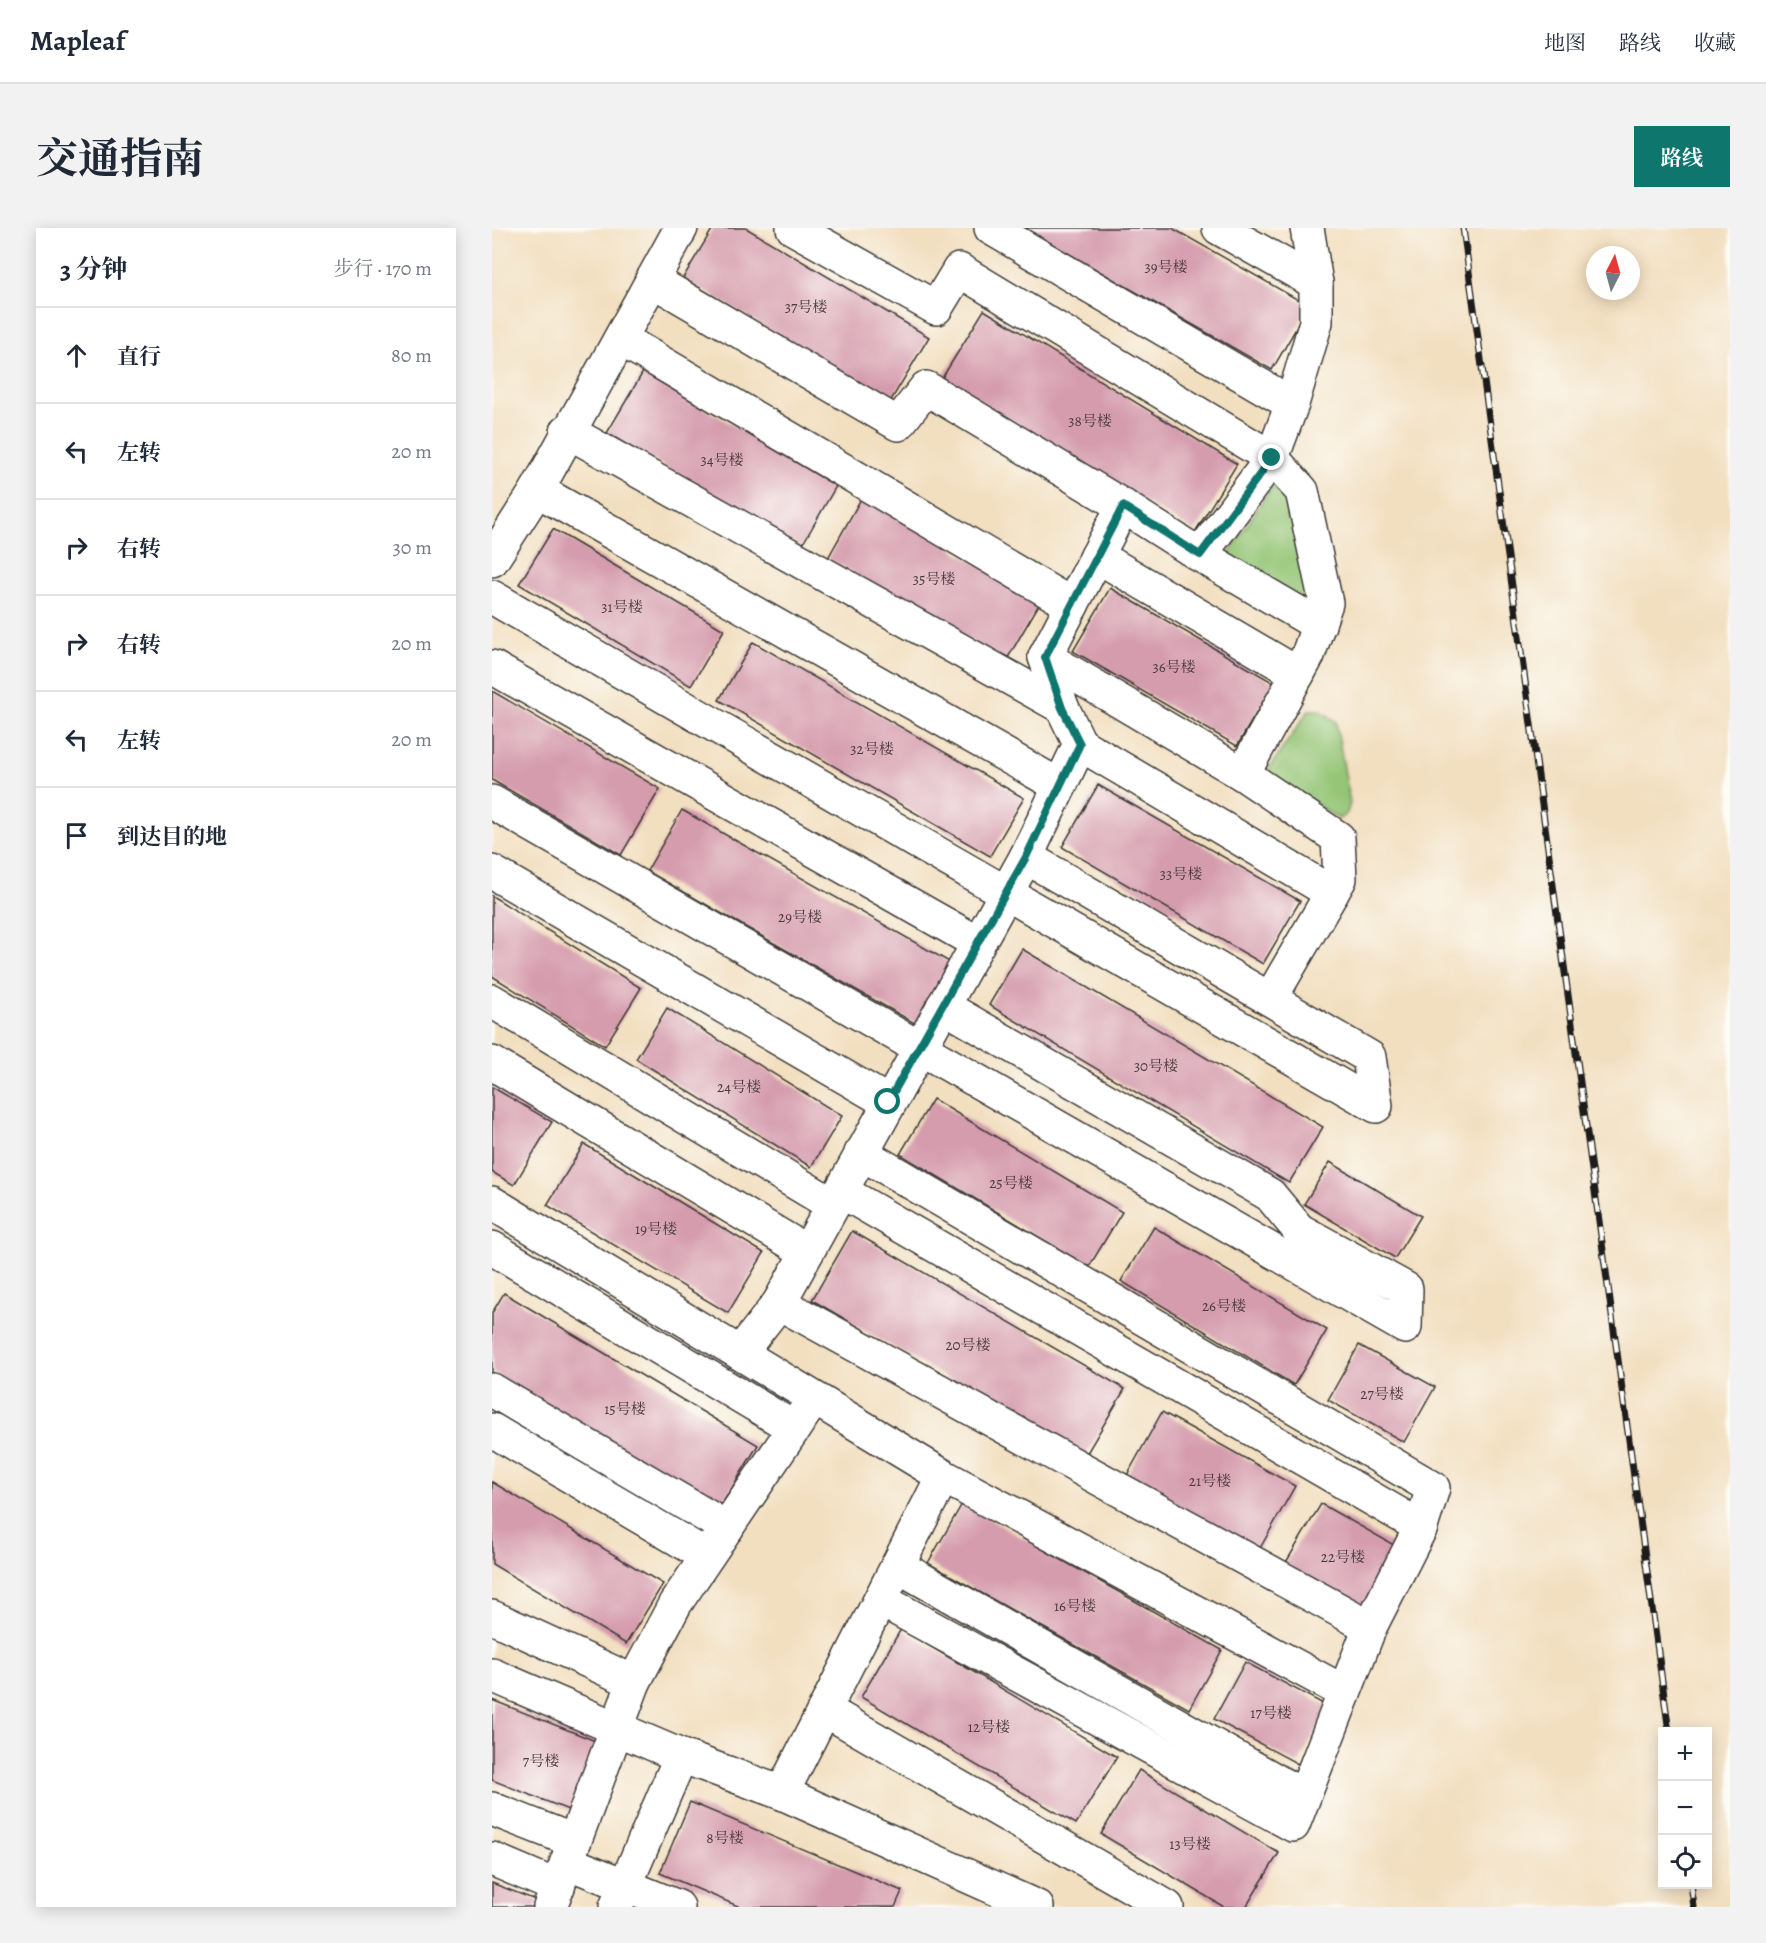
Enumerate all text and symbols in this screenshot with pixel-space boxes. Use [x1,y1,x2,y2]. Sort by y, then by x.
text: Mapleaf [30,22,125,60]
text: 地图 [1544,29,1586,57]
text: 路线 [1619,29,1661,57]
text: 收藏 [1694,29,1736,57]
button: 路线 [1634,126,1730,187]
text: 交通指南 [36,130,204,187]
north arrow [1586,246,1640,300]
text: 3 分钟 [60,252,128,287]
text: 步行 · 170 m [334,255,432,282]
house number: 39号楼 [1144,257,1188,277]
house number: 37号楼 [785,297,827,317]
icon: ahead [60,339,93,372]
text: 直行 [117,342,161,372]
text: 80 m [391,342,432,369]
house number: 38号楼 [1068,411,1112,431]
icon: left [60,435,93,468]
text: 左转 [117,438,161,468]
text: 20 m [391,438,432,465]
route end [1258,444,1284,470]
house number: 34号楼 [700,450,744,470]
icon: right [60,531,93,564]
text: 右转 [117,534,161,564]
text: 30 m [392,534,432,561]
house number: 35号楼 [913,569,955,589]
house number: 31号楼 [601,597,643,617]
icon: right [60,627,93,660]
text: 右转 [117,630,161,660]
text: 20 m [391,630,432,657]
house number: 36号楼 [1152,657,1196,677]
icon: left [60,723,93,756]
text: 左转 [117,726,161,756]
text: 20 m [391,726,432,753]
house number: 32号楼 [850,739,894,759]
icon: arrive [60,819,93,852]
text: 到达目的地 [117,822,227,852]
house number: 33号楼 [1160,864,1202,884]
house number: 29号楼 [778,907,822,927]
house number: 30号楼 [1134,1056,1178,1076]
house number: 24号楼 [717,1077,761,1097]
route start [874,1088,900,1114]
house number: 25号楼 [989,1173,1033,1193]
house number: 19号楼 [635,1219,677,1239]
house number: 26号楼 [1202,1296,1246,1316]
house number: 20号楼 [945,1335,991,1355]
house number: 27号楼 [1360,1384,1404,1404]
house number: 15号楼 [604,1399,646,1419]
house number: 21号楼 [1189,1471,1231,1491]
house number: 22号楼 [1321,1547,1365,1567]
house number: 16号楼 [1054,1596,1096,1616]
house number: 17号楼 [1250,1703,1292,1723]
house number: 12号楼 [968,1717,1010,1737]
map controls [1658,1727,1712,1889]
button: + [1658,1727,1712,1781]
house number: 7号楼 [523,1751,559,1771]
button: − [1658,1781,1712,1835]
house number: 8号楼 [706,1828,744,1848]
house number: 13号楼 [1169,1834,1211,1854]
button: locate [1658,1835,1712,1889]

